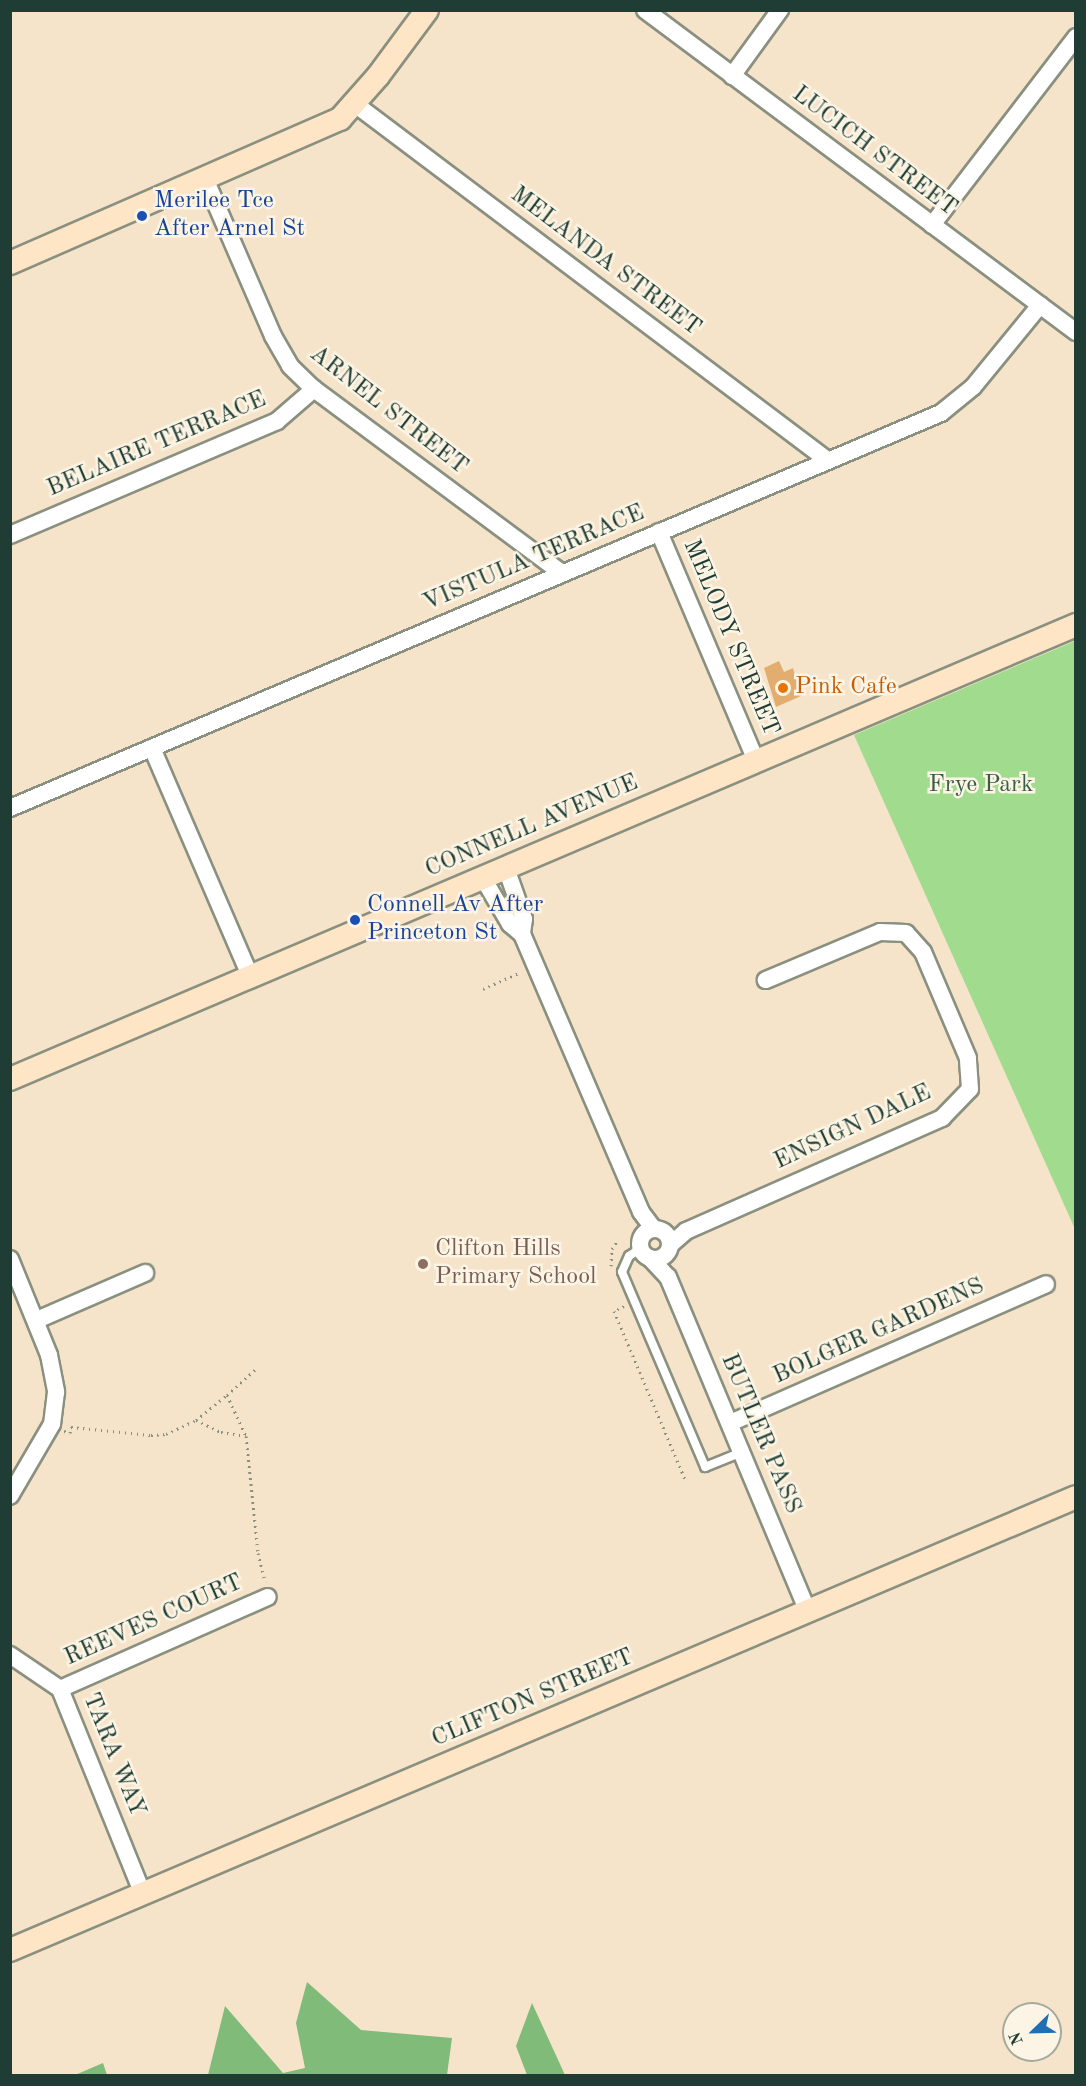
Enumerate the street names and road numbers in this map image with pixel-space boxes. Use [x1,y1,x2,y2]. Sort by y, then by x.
street label: LUCICH STREET [786,81,962,223]
street label: MELANDA STREET [504,181,706,343]
street label: ARNEL STREET [303,340,473,482]
street label: BELAIRE TERRACE [43,386,271,504]
street label: VISTULA TERRACE [419,499,649,619]
street label: MELODY STREET [676,535,784,741]
street label: CONNELL AVENUE [421,769,643,885]
street label: ENSIGN DALE [770,1079,936,1177]
street label: BOLGER GARDENS [769,1273,989,1391]
street label: BUTLER PASS [713,1350,807,1518]
street label: REEVES COURT [60,1569,248,1673]
street label: CLIFTON STREET [428,1643,638,1755]
street label: TARA WAY [75,1689,151,1821]

